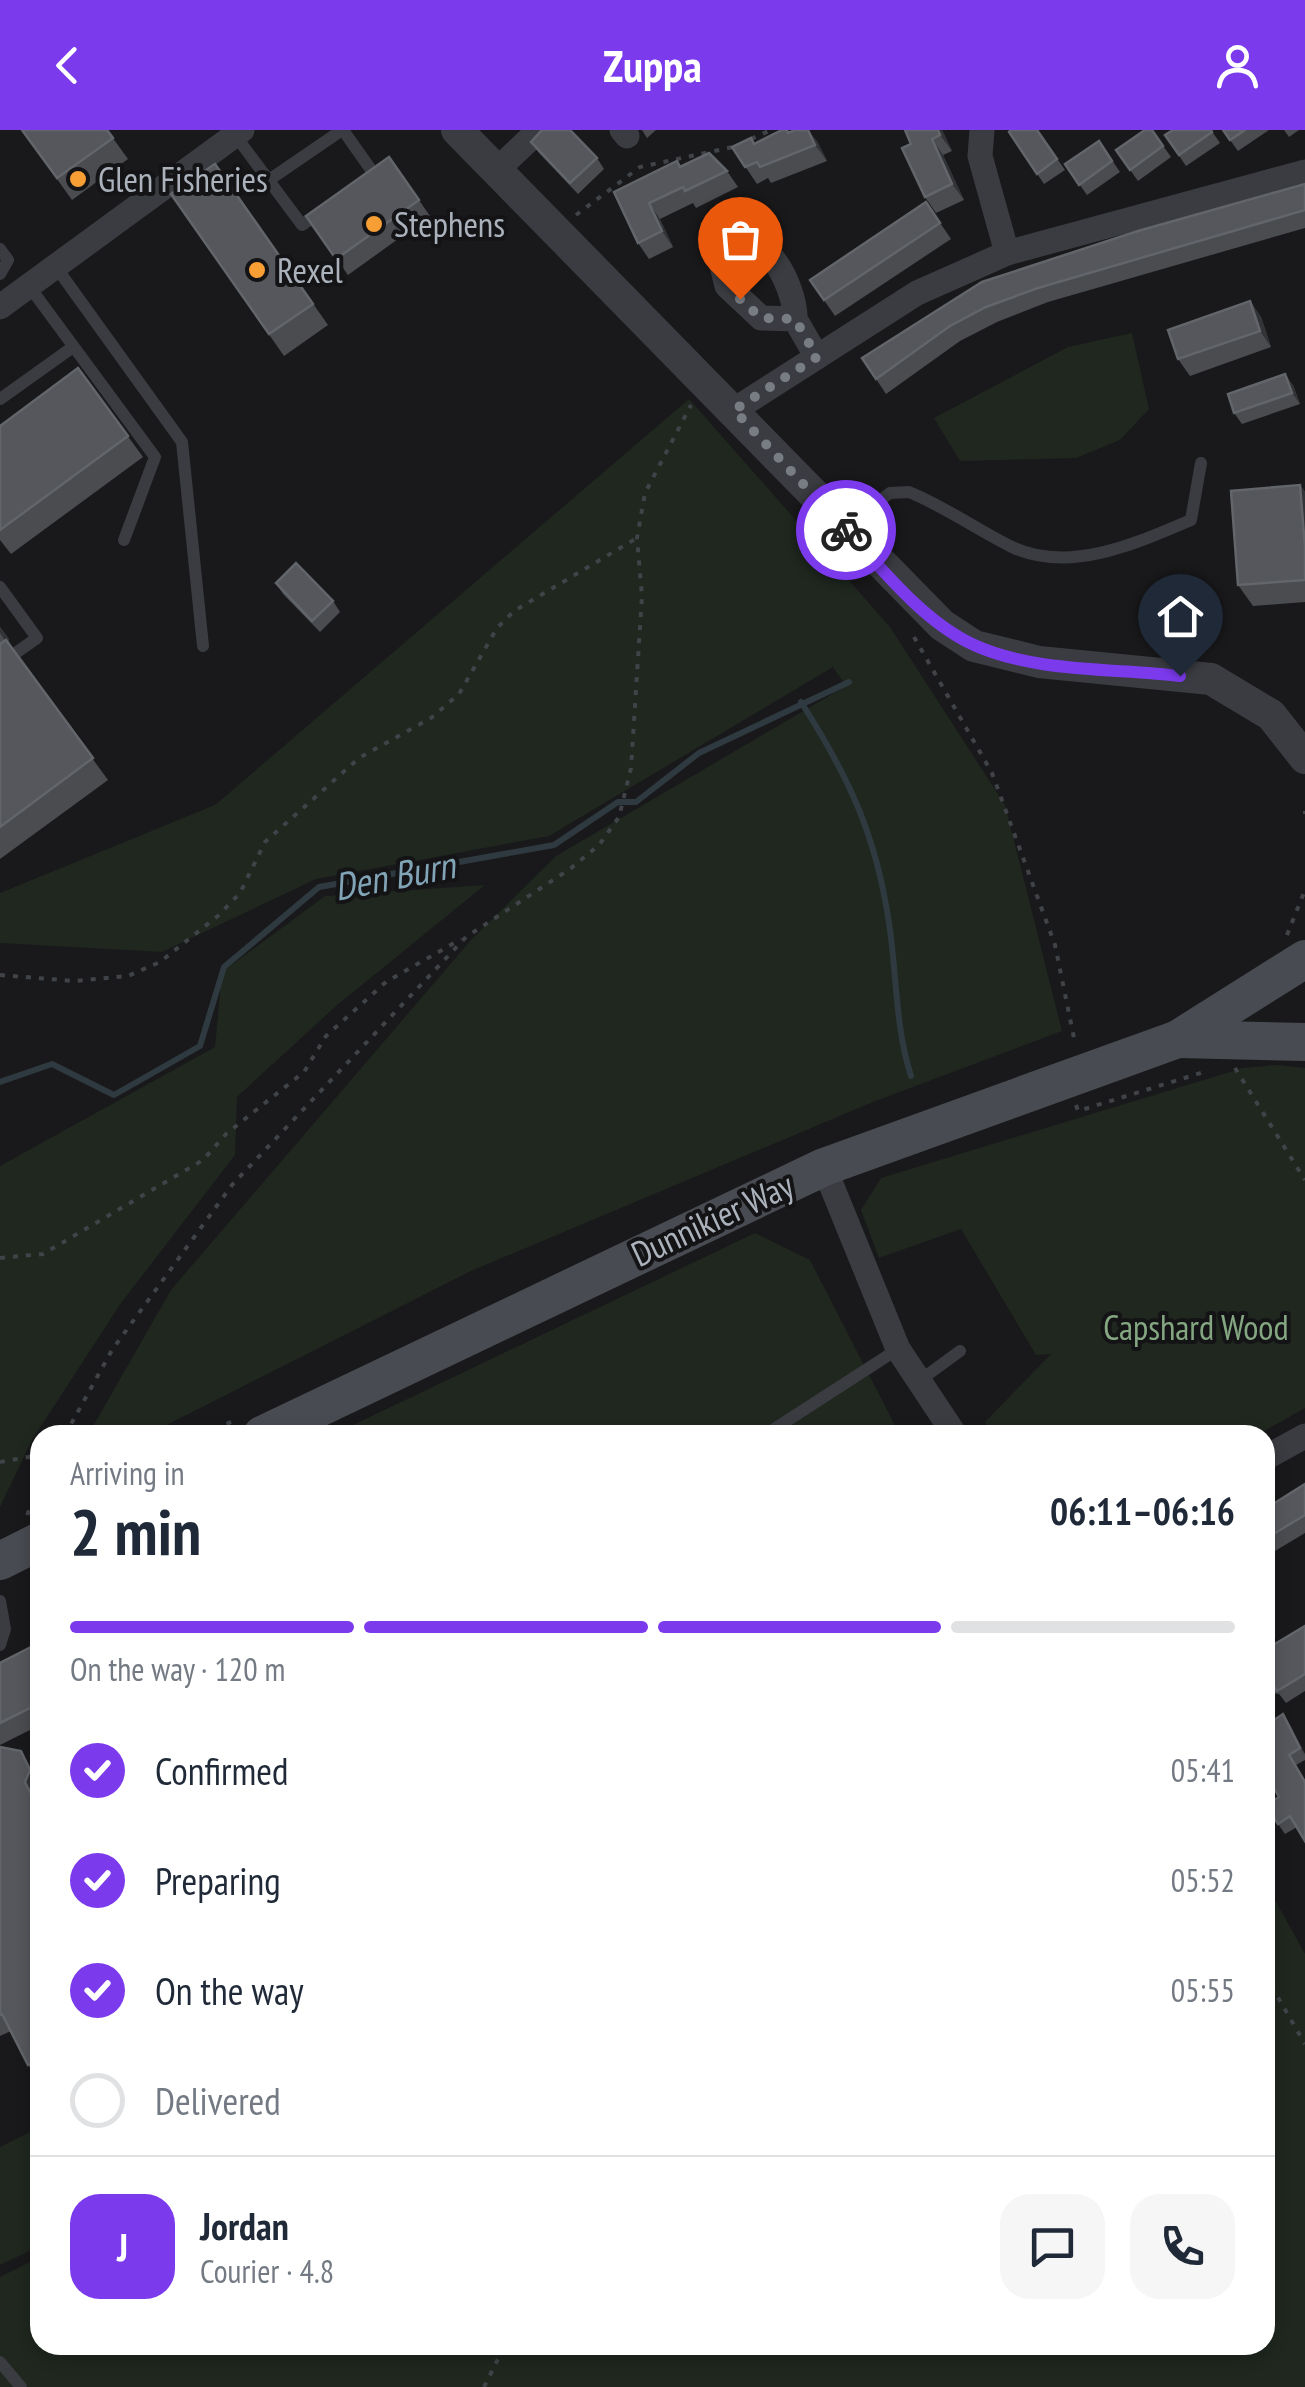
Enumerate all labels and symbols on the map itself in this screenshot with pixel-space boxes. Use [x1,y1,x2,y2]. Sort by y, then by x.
place label: Glen Fisheries [98,156,268,202]
marker: Glen Fisheries [67,168,89,190]
pin [698,197,783,300]
place label: Stephens [394,201,505,247]
marker: Stephens [363,213,385,235]
place label: Rexel [277,247,343,293]
marker: Rexel [246,259,268,281]
courier [796,480,896,580]
pin [1138,574,1223,677]
water label: Den Burn [330,839,461,911]
street label: Dunnikier Way [624,1161,801,1277]
park label: Capshard Wood [1103,1304,1289,1350]

